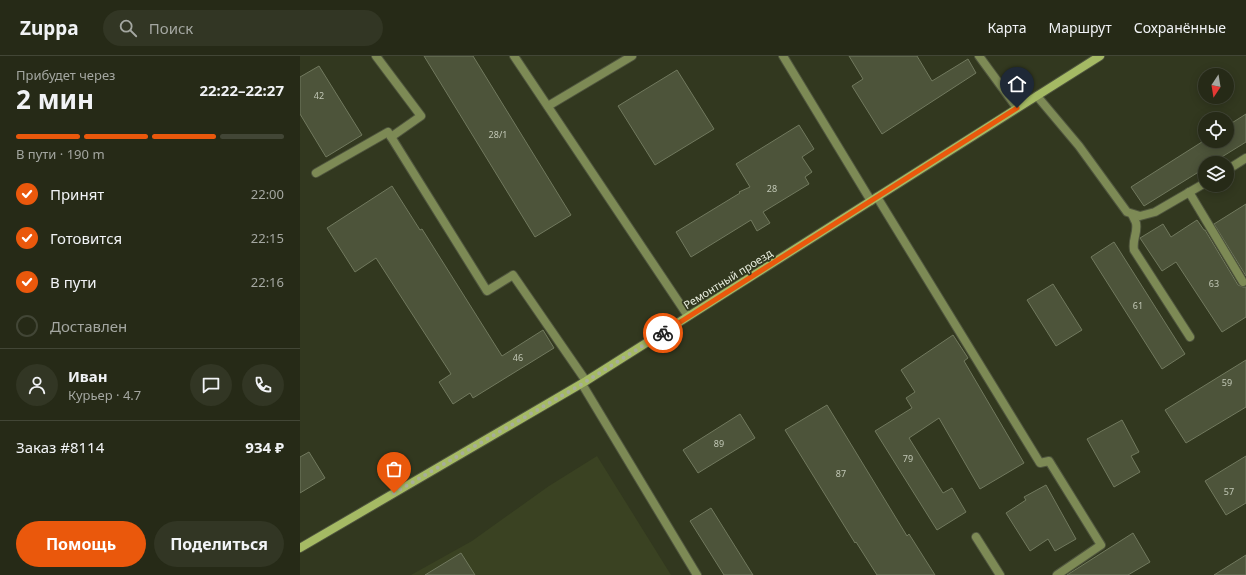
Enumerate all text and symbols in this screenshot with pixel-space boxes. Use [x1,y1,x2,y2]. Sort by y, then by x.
search box [103,10,383,46]
text: Zuppa [20,15,79,41]
icon: search [117,17,139,39]
text: Поиск [149,18,193,38]
text: Карта [987,18,1026,37]
text: Маршрут [1048,18,1112,37]
text: Сохранённые [1134,18,1226,37]
text: Прибудет через [16,66,115,84]
pin [1000,67,1034,108]
north arrow [1198,68,1234,104]
map controls [1198,68,1234,192]
icon: home [1006,73,1028,95]
text: 22:22–22:27 [199,80,284,100]
text: 2 мин [16,81,94,117]
house number: 42 [314,89,324,102]
button: locate [1198,112,1234,148]
house number: 28/1 [489,128,507,141]
text: В пути · 190 m [16,145,105,163]
button: layers [1198,156,1234,192]
house number: 28 [767,182,777,195]
icon: check [16,183,38,205]
text: Принят [50,184,104,204]
text: 22:00 [251,185,284,203]
icon: check [16,227,38,249]
text: Готовится [50,228,122,248]
text: 22:15 [251,229,284,247]
street label: Ремонтный проезд [680,245,775,312]
icon: check [16,271,38,293]
text: В пути [50,272,97,292]
text: 22:16 [251,273,284,291]
house number: 63 [1209,277,1219,290]
house number: 61 [1133,299,1143,312]
courier [643,313,683,353]
text: Доставлен [50,316,127,336]
icon: bike [652,322,674,344]
house number: 46 [513,351,523,364]
button: person [16,364,58,406]
button: chat [190,364,232,406]
button: phone [242,364,284,406]
text: Иван [68,366,108,386]
house number: 59 [1222,376,1232,389]
text: Курьер · 4.7 [68,386,141,404]
text: Заказ #8114 [16,437,104,457]
text: 934 ₽ [245,437,284,457]
house number: 89 [714,437,724,450]
pin [377,452,411,493]
house number: 79 [903,452,913,465]
icon: bag [383,458,405,480]
house number: 87 [836,467,846,480]
house number: 57 [1224,485,1234,498]
button: Помощь [16,521,146,567]
button: Поделиться [154,521,284,567]

